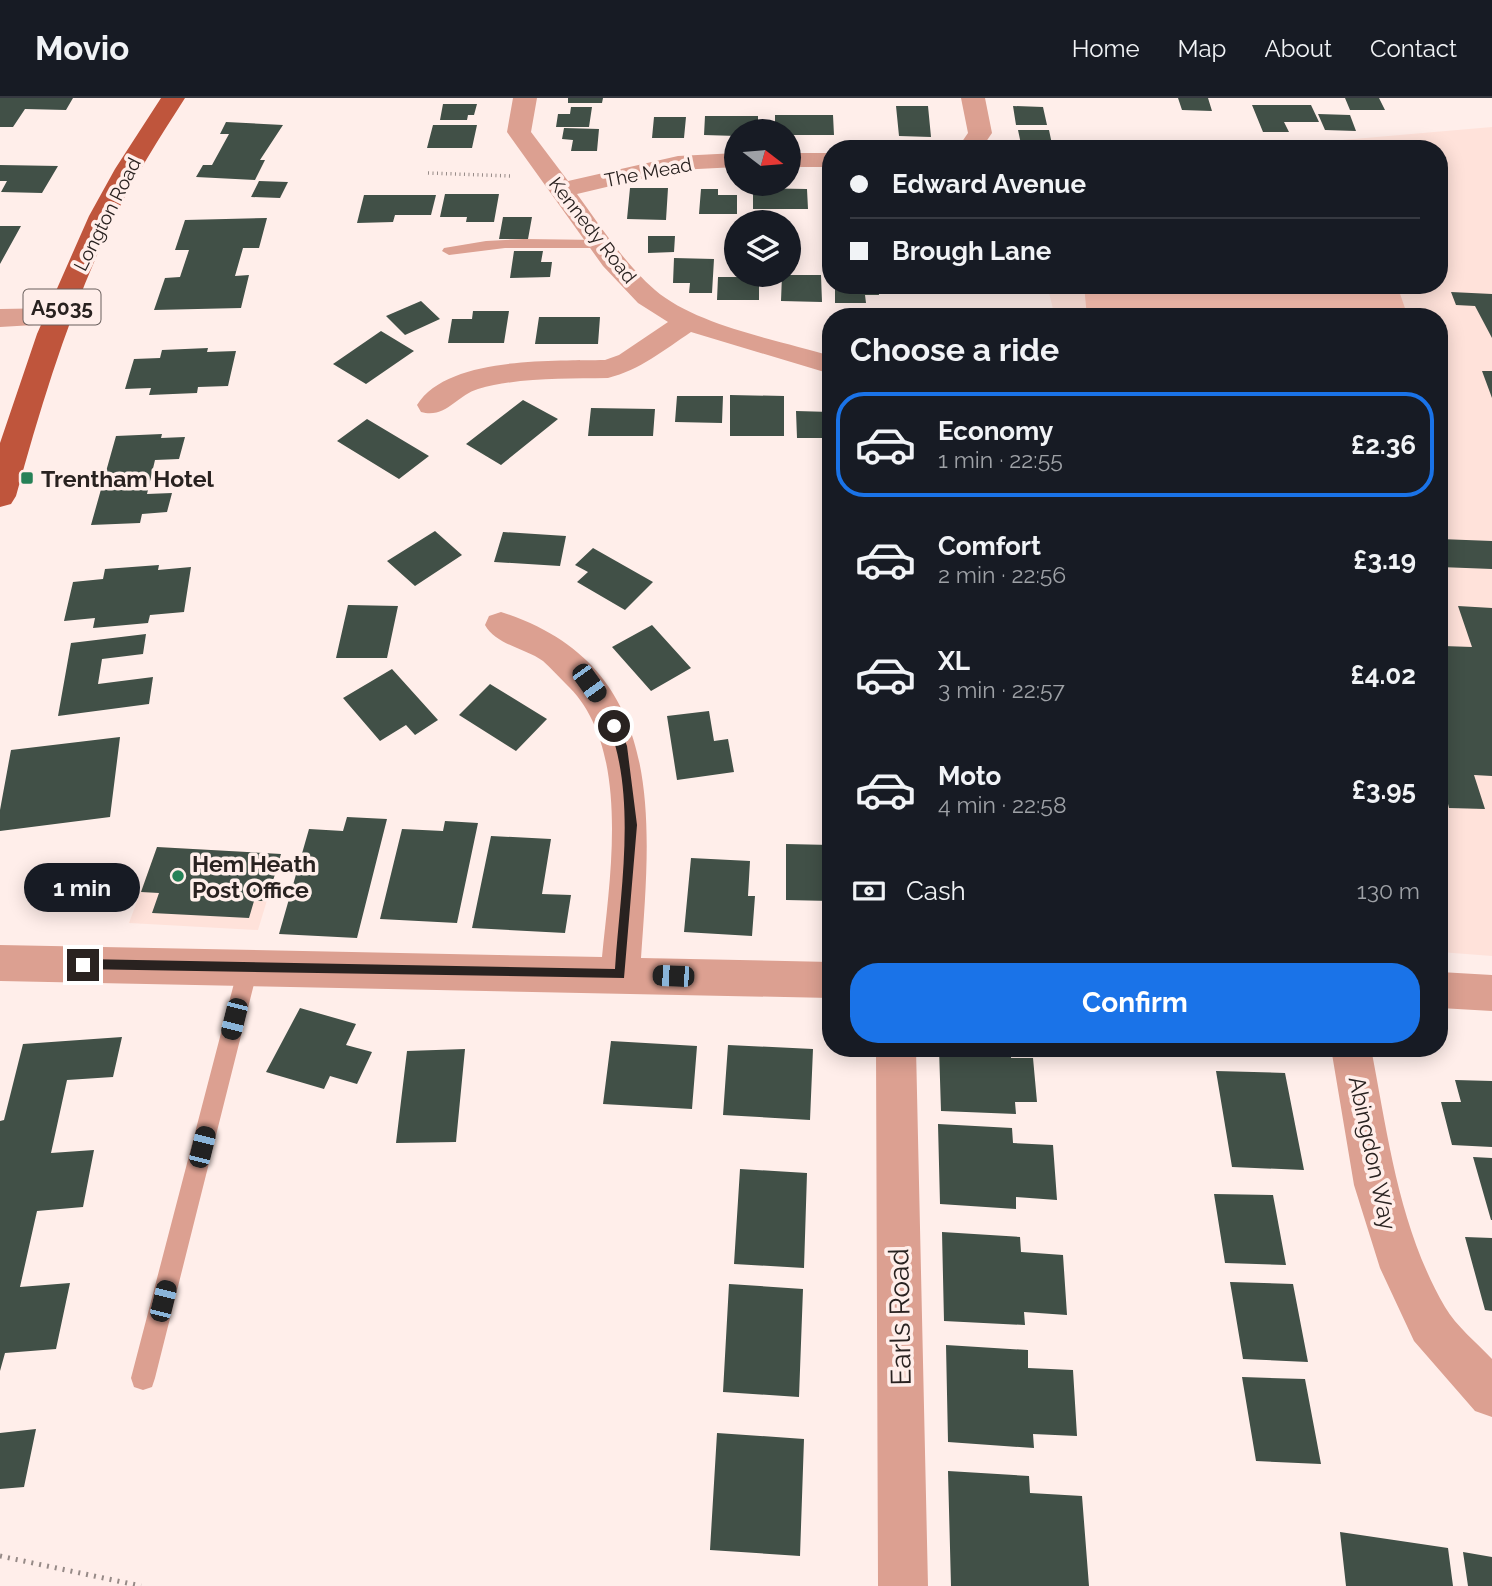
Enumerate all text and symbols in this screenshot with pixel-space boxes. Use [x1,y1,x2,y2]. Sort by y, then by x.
text: Movio [35,29,129,68]
text: Home [1072,34,1140,63]
text: Map [1178,34,1226,63]
text: About [1264,34,1332,63]
text: Contact [1370,34,1457,63]
north arrow [724,119,802,196]
map controls [724,119,801,287]
street label: The Mead [602,153,694,191]
street label: Longton Road [69,154,145,274]
text: Edward Avenue [892,169,1086,199]
street label: Kennedy Road [545,173,641,287]
button: layers [724,210,801,287]
text: Brough Lane [892,236,1051,266]
road number: A5035 [24,290,100,325]
text: Choose a ride [850,331,1059,368]
icon: car [854,413,917,476]
text: Economy [938,416,1053,446]
text: £2.36 [1351,430,1416,460]
text: 1 min · 22:55 [938,446,1063,473]
place label: Trentham Hotel [41,465,214,492]
marker: Trentham Hotel [19,470,35,486]
icon: car [854,528,917,591]
text: Comfort [938,531,1041,561]
text: £3.19 [1353,545,1416,575]
text: 2 min · 22:56 [938,561,1066,588]
icon: car [854,643,917,706]
text: XL [938,646,970,676]
car [569,660,610,706]
text: £4.02 [1351,660,1416,690]
text: 3 min · 22:57 [938,676,1065,703]
route start [598,710,630,742]
icon: car [854,758,917,821]
text: Moto [938,761,1001,791]
text: £3.95 [1352,775,1416,805]
text: 4 min · 22:58 [938,791,1067,818]
place label: Hem Heath Post Office [192,850,316,903]
callout: 1 min [25,864,141,912]
marker: Hem Heath Post Office [170,868,186,884]
icon: cash [850,872,888,910]
text: 1 min [53,874,111,901]
text: Cash [906,876,966,906]
text: 130 m [1357,877,1420,904]
route end [67,949,99,981]
button: Confirm [850,963,1420,1043]
car [652,965,695,987]
car [219,996,250,1042]
street label: Abingdon Way [1344,1074,1402,1232]
car [187,1124,218,1170]
street label: Earls Road [882,1248,918,1386]
car [148,1278,179,1324]

